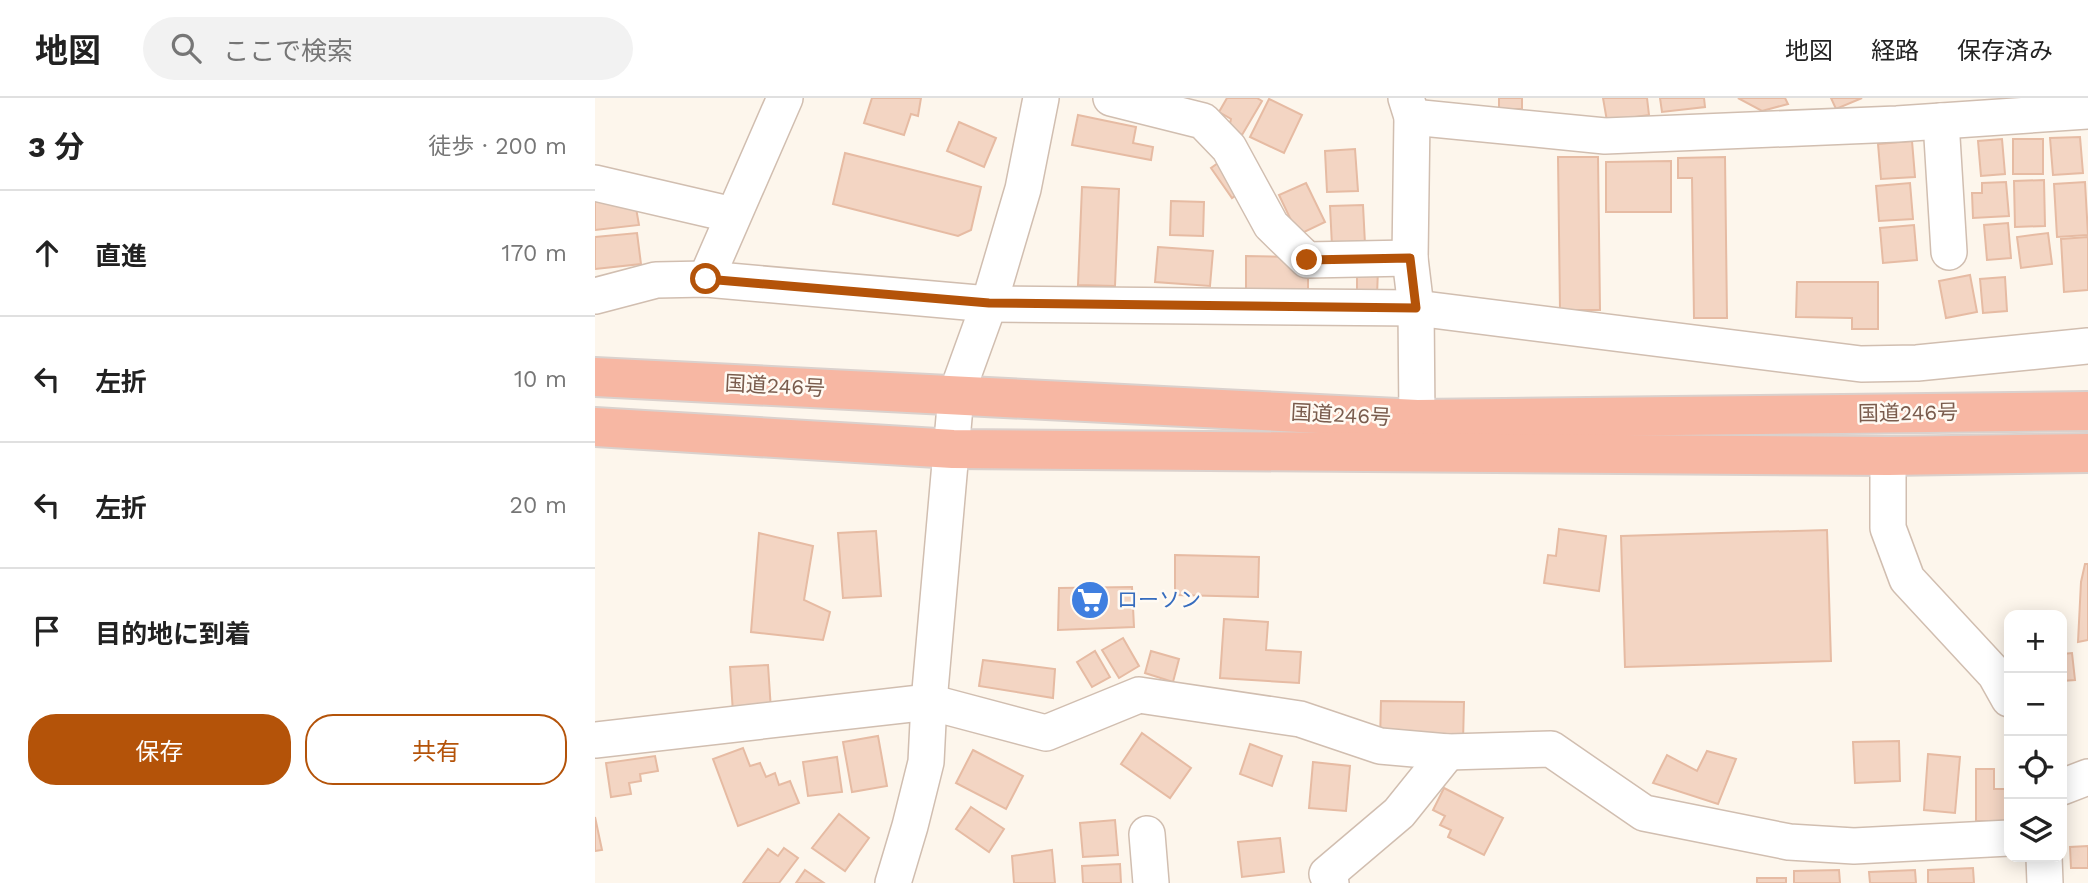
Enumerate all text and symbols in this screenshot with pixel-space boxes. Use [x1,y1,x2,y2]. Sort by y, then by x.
search box [143,17,633,80]
icon: search [167,29,205,67]
text: 地図 [35,31,101,70]
text: ここで検索 [223,36,353,66]
text: 地図 [1785,37,1833,65]
text: 経路 [1871,37,1919,65]
text: 保存済み [1957,37,2053,65]
text: 3 分 [28,129,84,164]
text: 徒歩 · 200 m [428,133,567,160]
icon: ahead [28,234,66,272]
text: 170 m [502,240,567,267]
text: 直進 [95,241,147,271]
route end [1291,244,1322,275]
route start [690,263,721,294]
icon: left [28,360,66,398]
text: 10 m [514,366,567,393]
text: 左折 [95,367,147,397]
street label: 国道246号 [724,370,826,401]
street label: 国道246号 [1290,399,1392,430]
street label: 国道246号 [1858,399,1958,426]
icon: left [28,486,66,524]
text: 20 m [510,492,567,519]
text: 左折 [95,493,147,523]
supermarket icon: ローソン [1069,579,1111,621]
place label: ローソン [1117,587,1201,612]
map controls [2004,610,2067,862]
button: + [2004,610,2067,673]
icon: arrive [28,612,66,650]
text: 目的地に到着 [95,619,251,649]
button: − [2004,673,2067,736]
button: 保存 [28,714,291,785]
button: 共有 [305,714,567,785]
button: locate [2004,736,2067,799]
button: layers [2004,799,2067,862]

